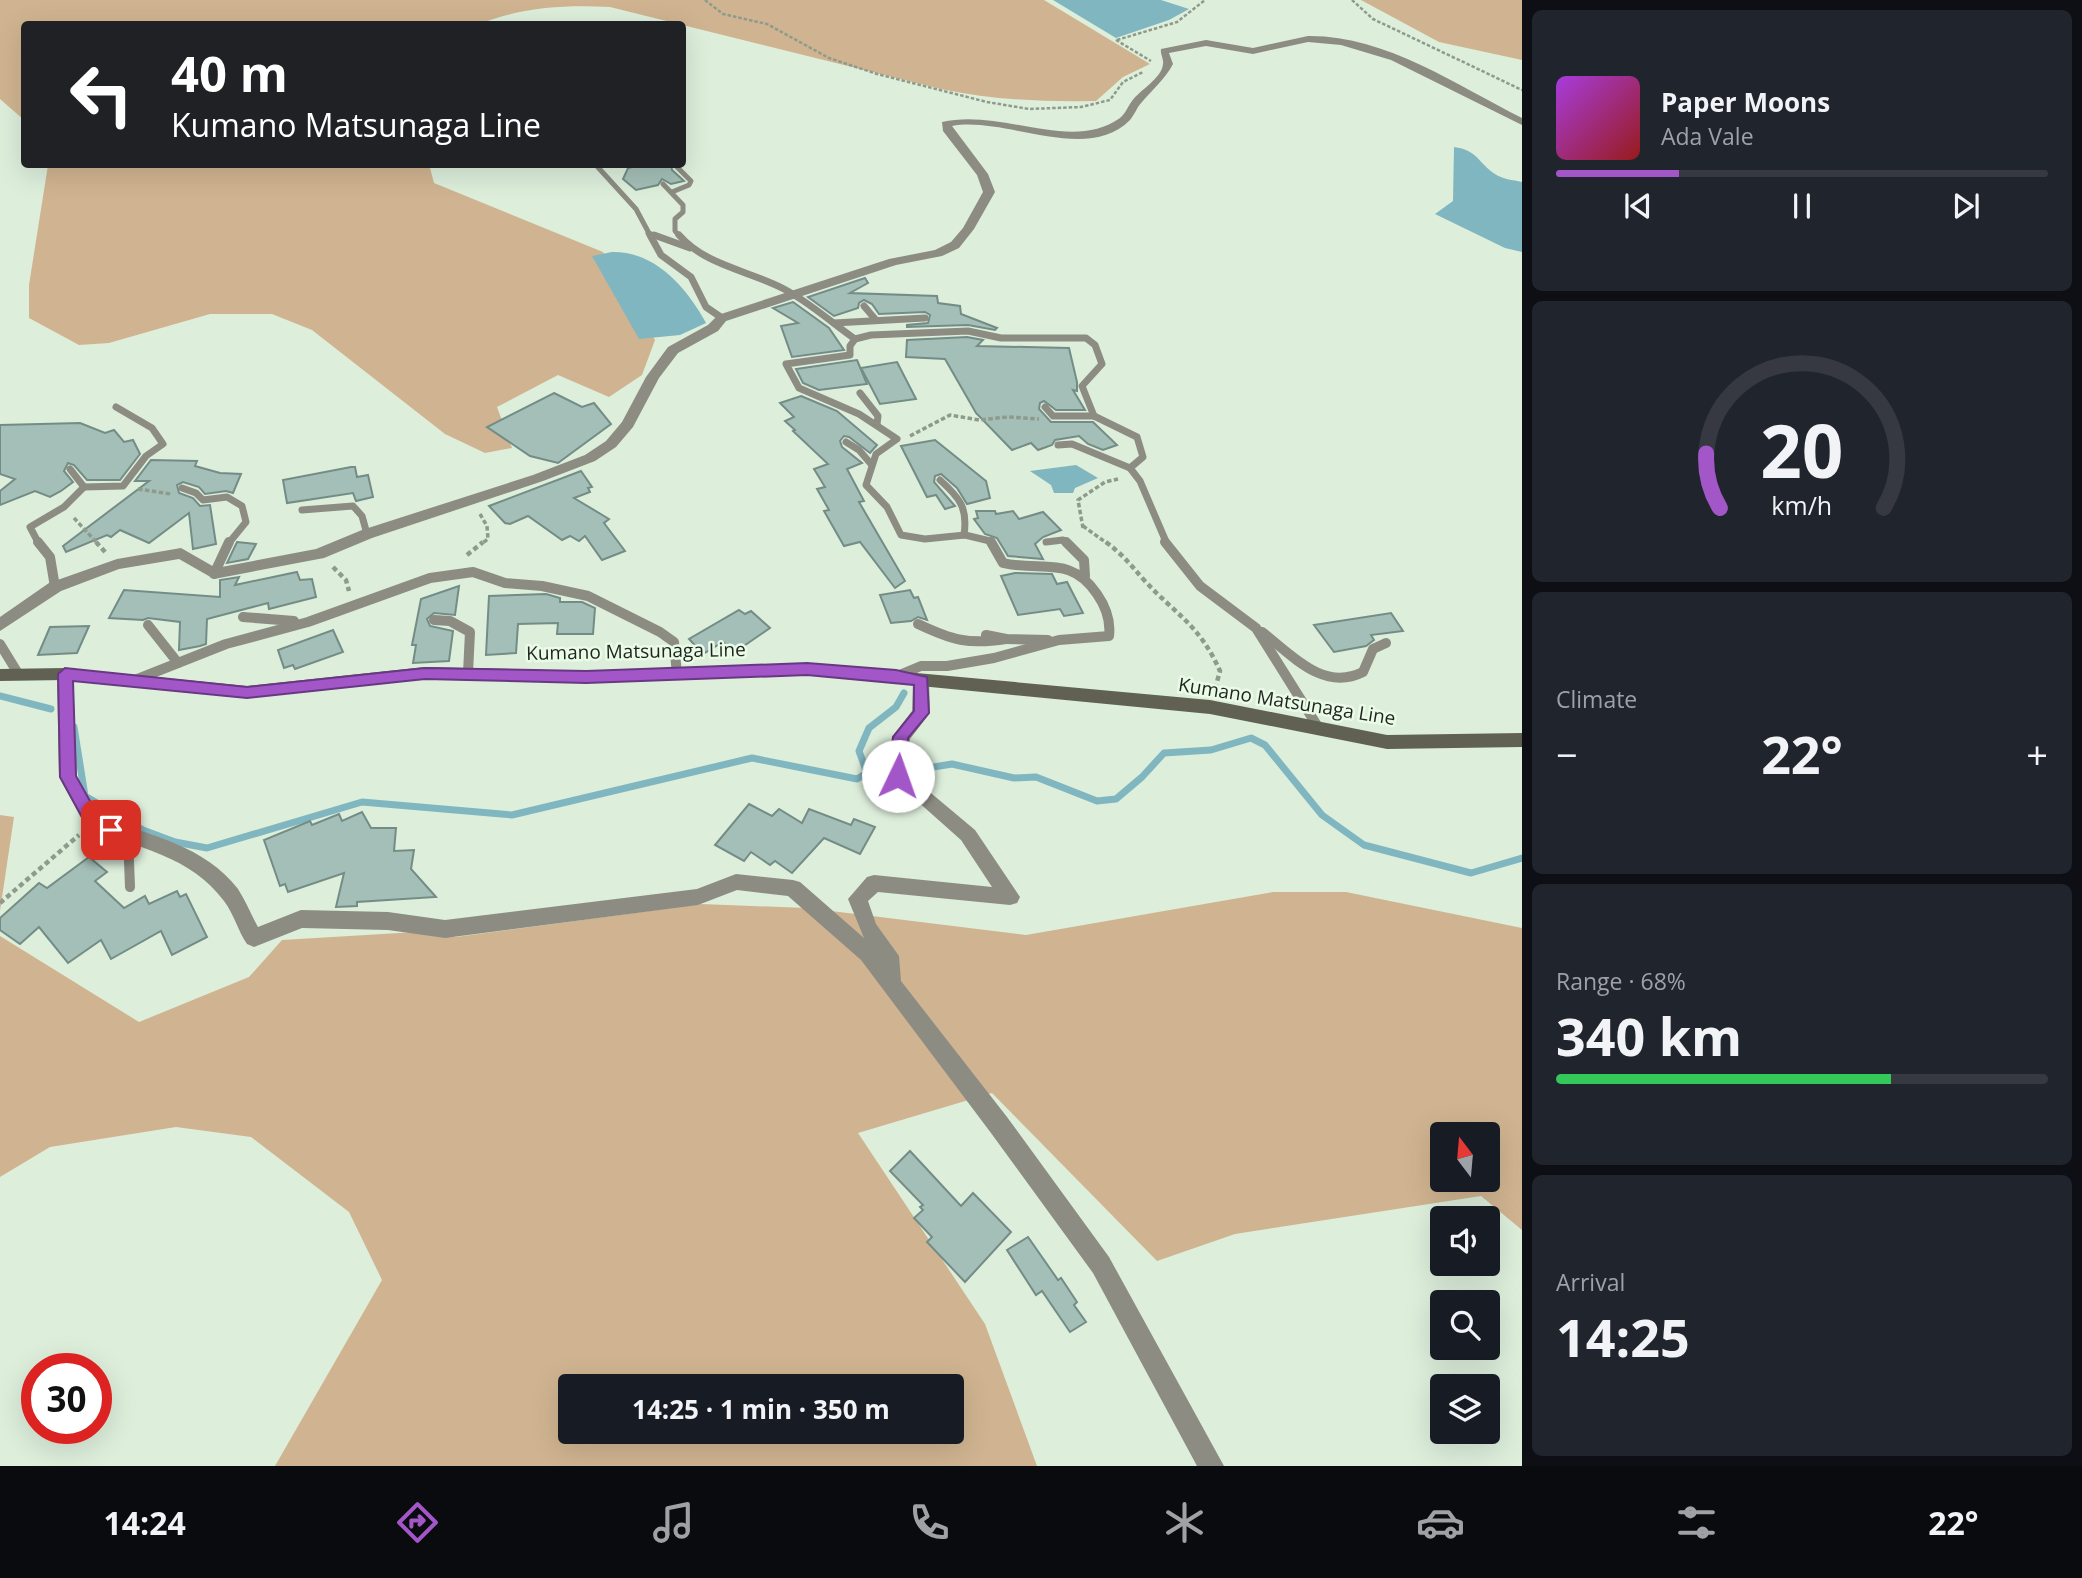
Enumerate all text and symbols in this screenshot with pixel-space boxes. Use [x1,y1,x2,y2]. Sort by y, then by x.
text: 40 m [171,40,288,106]
icon: left [56,49,147,140]
text: Paper Moons [1661,84,1830,120]
text: Kumano Matsunaga Line [171,103,541,146]
text: Ada Vale [1661,120,1754,152]
icon: previous [1619,187,1657,225]
icon: pause [1783,187,1821,225]
icon: next [1947,187,1985,225]
text: 20 [1760,400,1844,499]
text: km/h [1772,488,1832,522]
street label: Kumano Matsunaga Line [526,636,746,666]
street label: Kumano Matsunaga Line [1176,671,1398,731]
text: Climate [1556,683,1637,715]
text: 22° [1761,718,1843,789]
text: − [1556,728,1578,780]
text: + [2026,728,2048,780]
position arrow [861,739,935,813]
pin [81,800,141,860]
icon: arrive [92,811,130,849]
text: Range · 68% [1556,965,1686,997]
text: 340 km [1556,1000,1742,1071]
north arrow [1430,1122,1500,1192]
map controls [1430,1122,1500,1444]
button: sound [1430,1206,1500,1276]
text: Arrival [1556,1266,1625,1298]
button: search [1430,1290,1500,1360]
text: 14:25 [1556,1301,1690,1372]
speed limit sign: 30 [21,1353,112,1444]
button: layers [1430,1374,1500,1444]
text: 14:25 · 1 min · 350 m [632,1391,890,1427]
icon: directions [393,1498,442,1547]
icon: music [649,1498,698,1547]
icon: phone [905,1498,954,1547]
icon: climate [1160,1498,1209,1547]
icon: car [1416,1498,1465,1547]
icon: filters [1672,1498,1721,1547]
text: 14:24 [103,1501,186,1544]
text: 22° [1928,1501,1979,1544]

